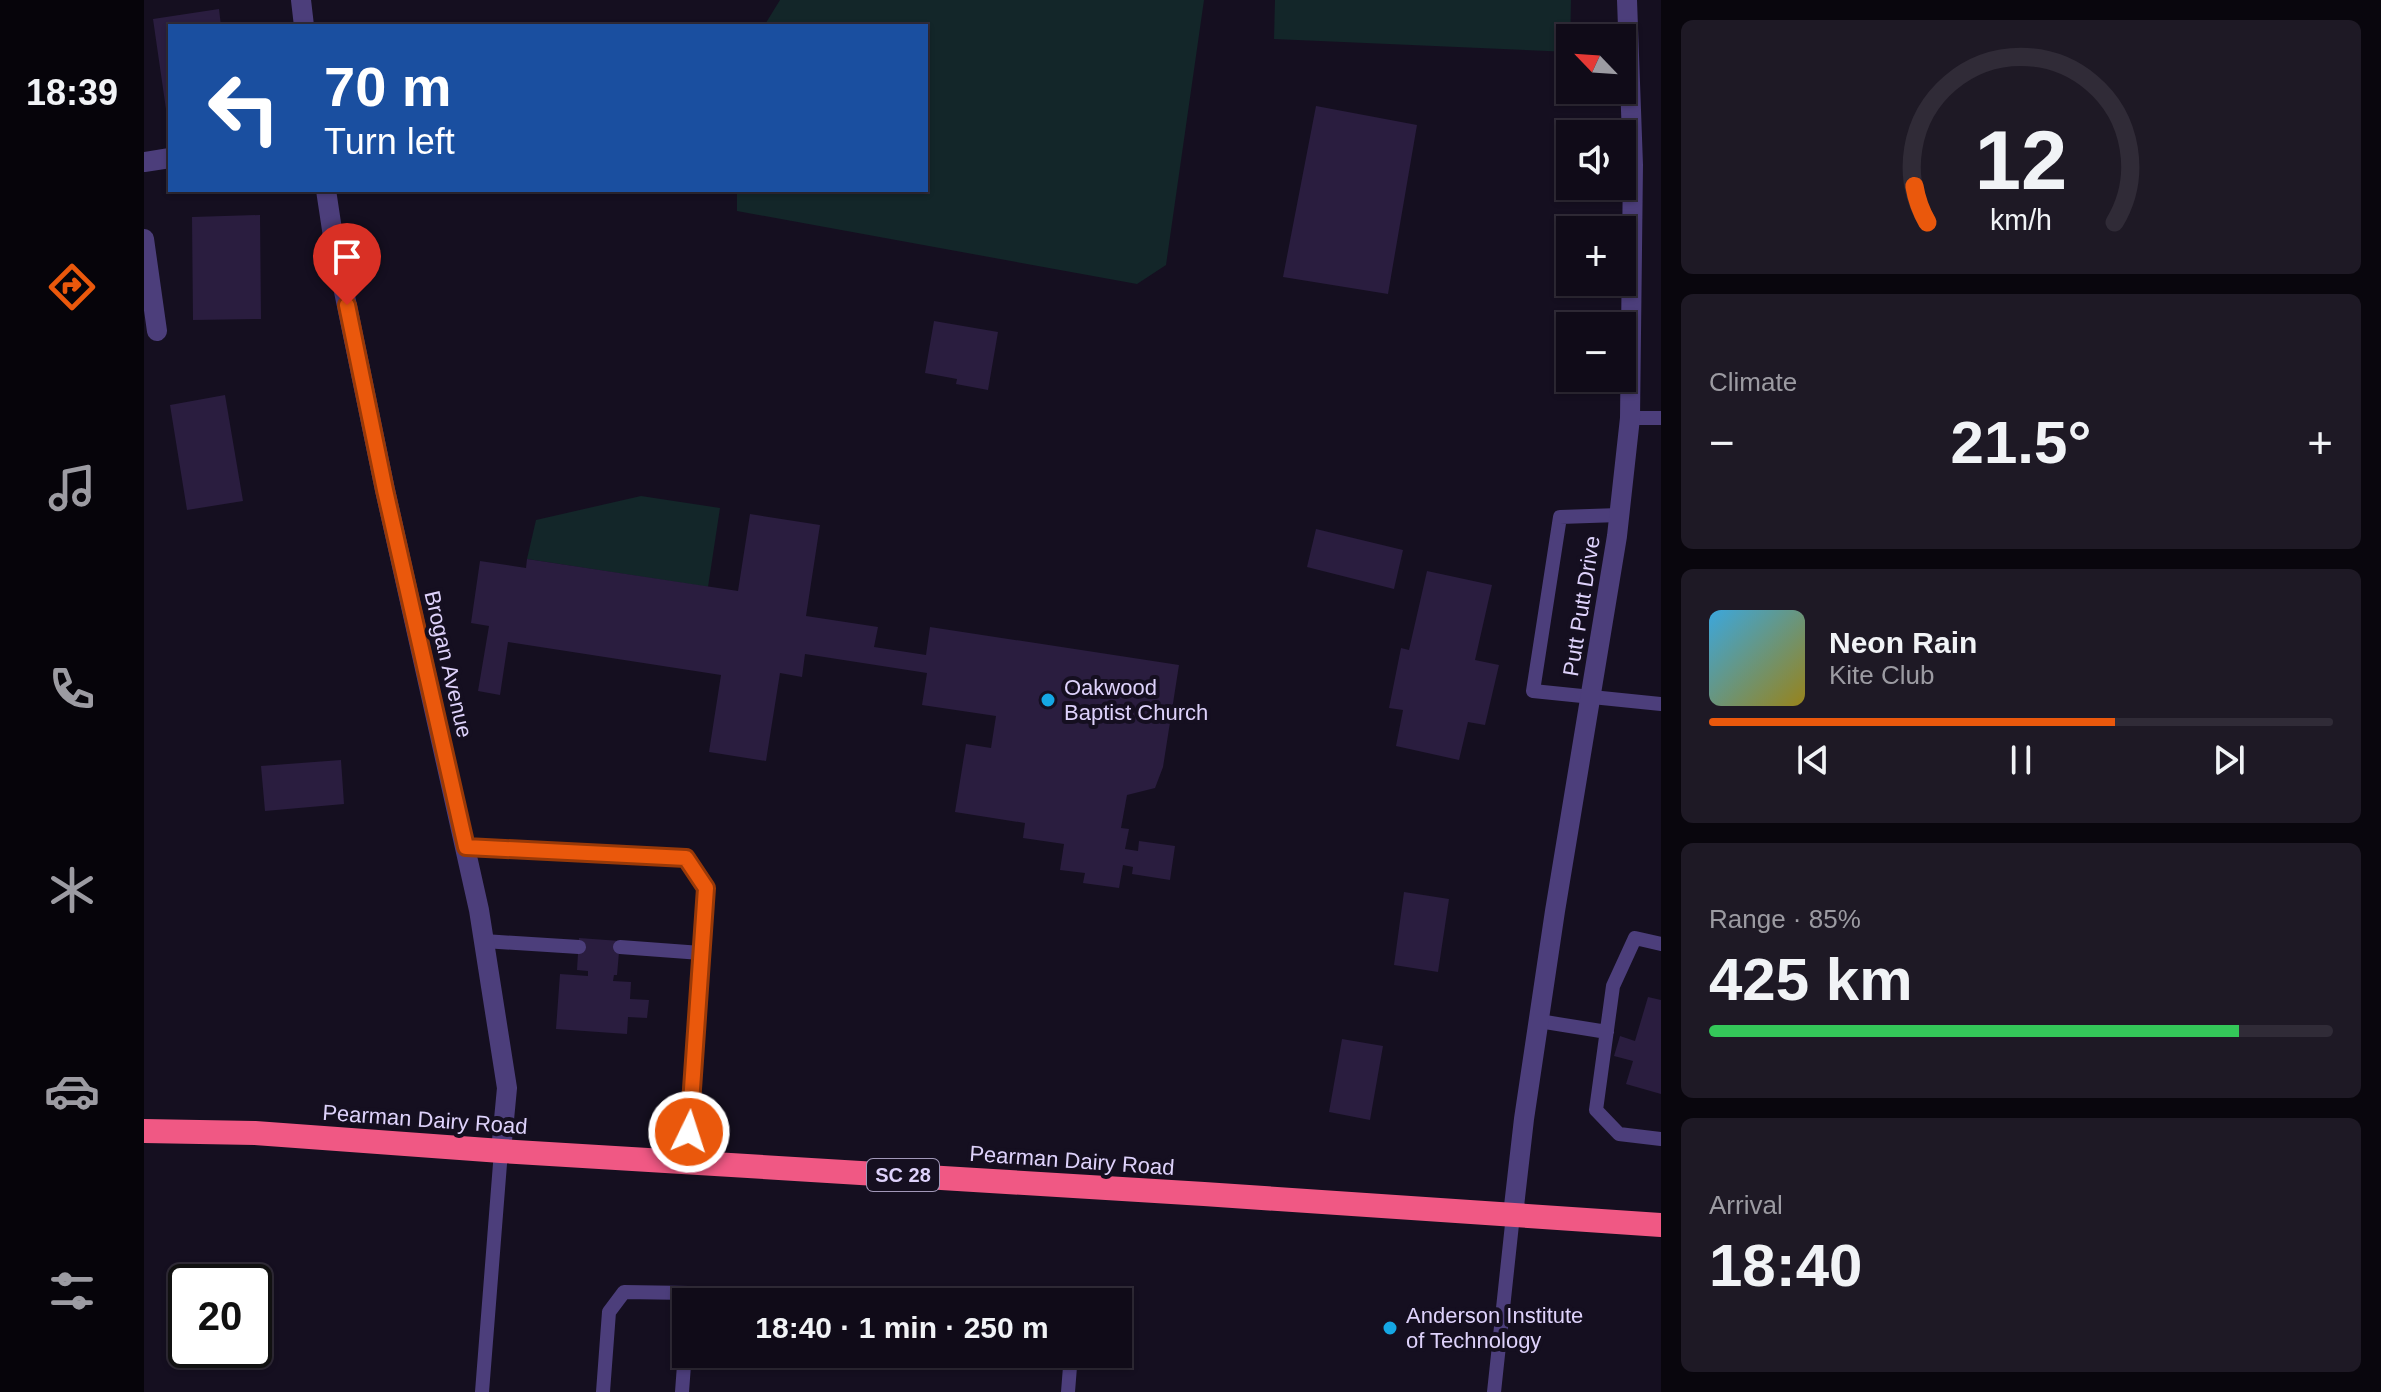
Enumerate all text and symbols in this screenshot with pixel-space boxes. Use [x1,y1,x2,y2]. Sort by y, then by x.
north arrow [1556,24,1636,104]
map controls [1556,24,1636,392]
text: 70 m [324,55,452,118]
icon: left [192,56,296,160]
text: 18:39 [26,72,118,113]
text: 12 [1975,114,2067,207]
button: sound [1556,120,1636,200]
text: Turn left [324,121,455,162]
text: km/h [1990,204,2052,236]
button: + [1556,216,1636,296]
pin [313,223,381,305]
icon: arrive [325,235,369,279]
icon: directions [44,259,100,315]
button: − [1556,312,1636,392]
text: Climate [1709,367,1797,397]
text: 21.5° [1951,409,2091,476]
text: − [1709,418,1735,467]
text: + [2307,418,2333,467]
icon: music [44,460,100,516]
street label: Putt Putt Drive [1558,534,1605,678]
street label: Brogan Avenue [419,588,478,740]
text: Neon Rain [1829,626,1977,659]
text: Kite Club [1829,660,1935,690]
icon: phone [44,661,100,717]
place label: Oakwood Baptist Church [1064,675,1208,725]
marker: Oakwood Baptist Church [1039,691,1057,709]
icon: previous [1791,738,1835,782]
icon: pause [1999,738,2043,782]
icon: next [2207,738,2251,782]
icon: climate [44,862,100,918]
text: Range · 85% [1709,904,1861,934]
text: 425 km [1709,946,1913,1013]
icon: car [44,1063,100,1119]
position arrow [647,1090,731,1174]
street label: Pearman Dairy Road [322,1100,528,1139]
street label: Pearman Dairy Road [969,1141,1175,1180]
road number: SC 28 [867,1159,939,1191]
text: Arrival [1709,1190,1783,1220]
text: 18:40 [1709,1232,1862,1299]
icon: filters [44,1263,100,1319]
speed limit sign: 20 [168,1264,272,1368]
place label: Anderson Institute of Technology [1406,1303,1583,1353]
text: 18:40 · 1 min · 250 m [755,1311,1049,1344]
marker: Anderson Institute of Technology [1381,1319,1399,1337]

